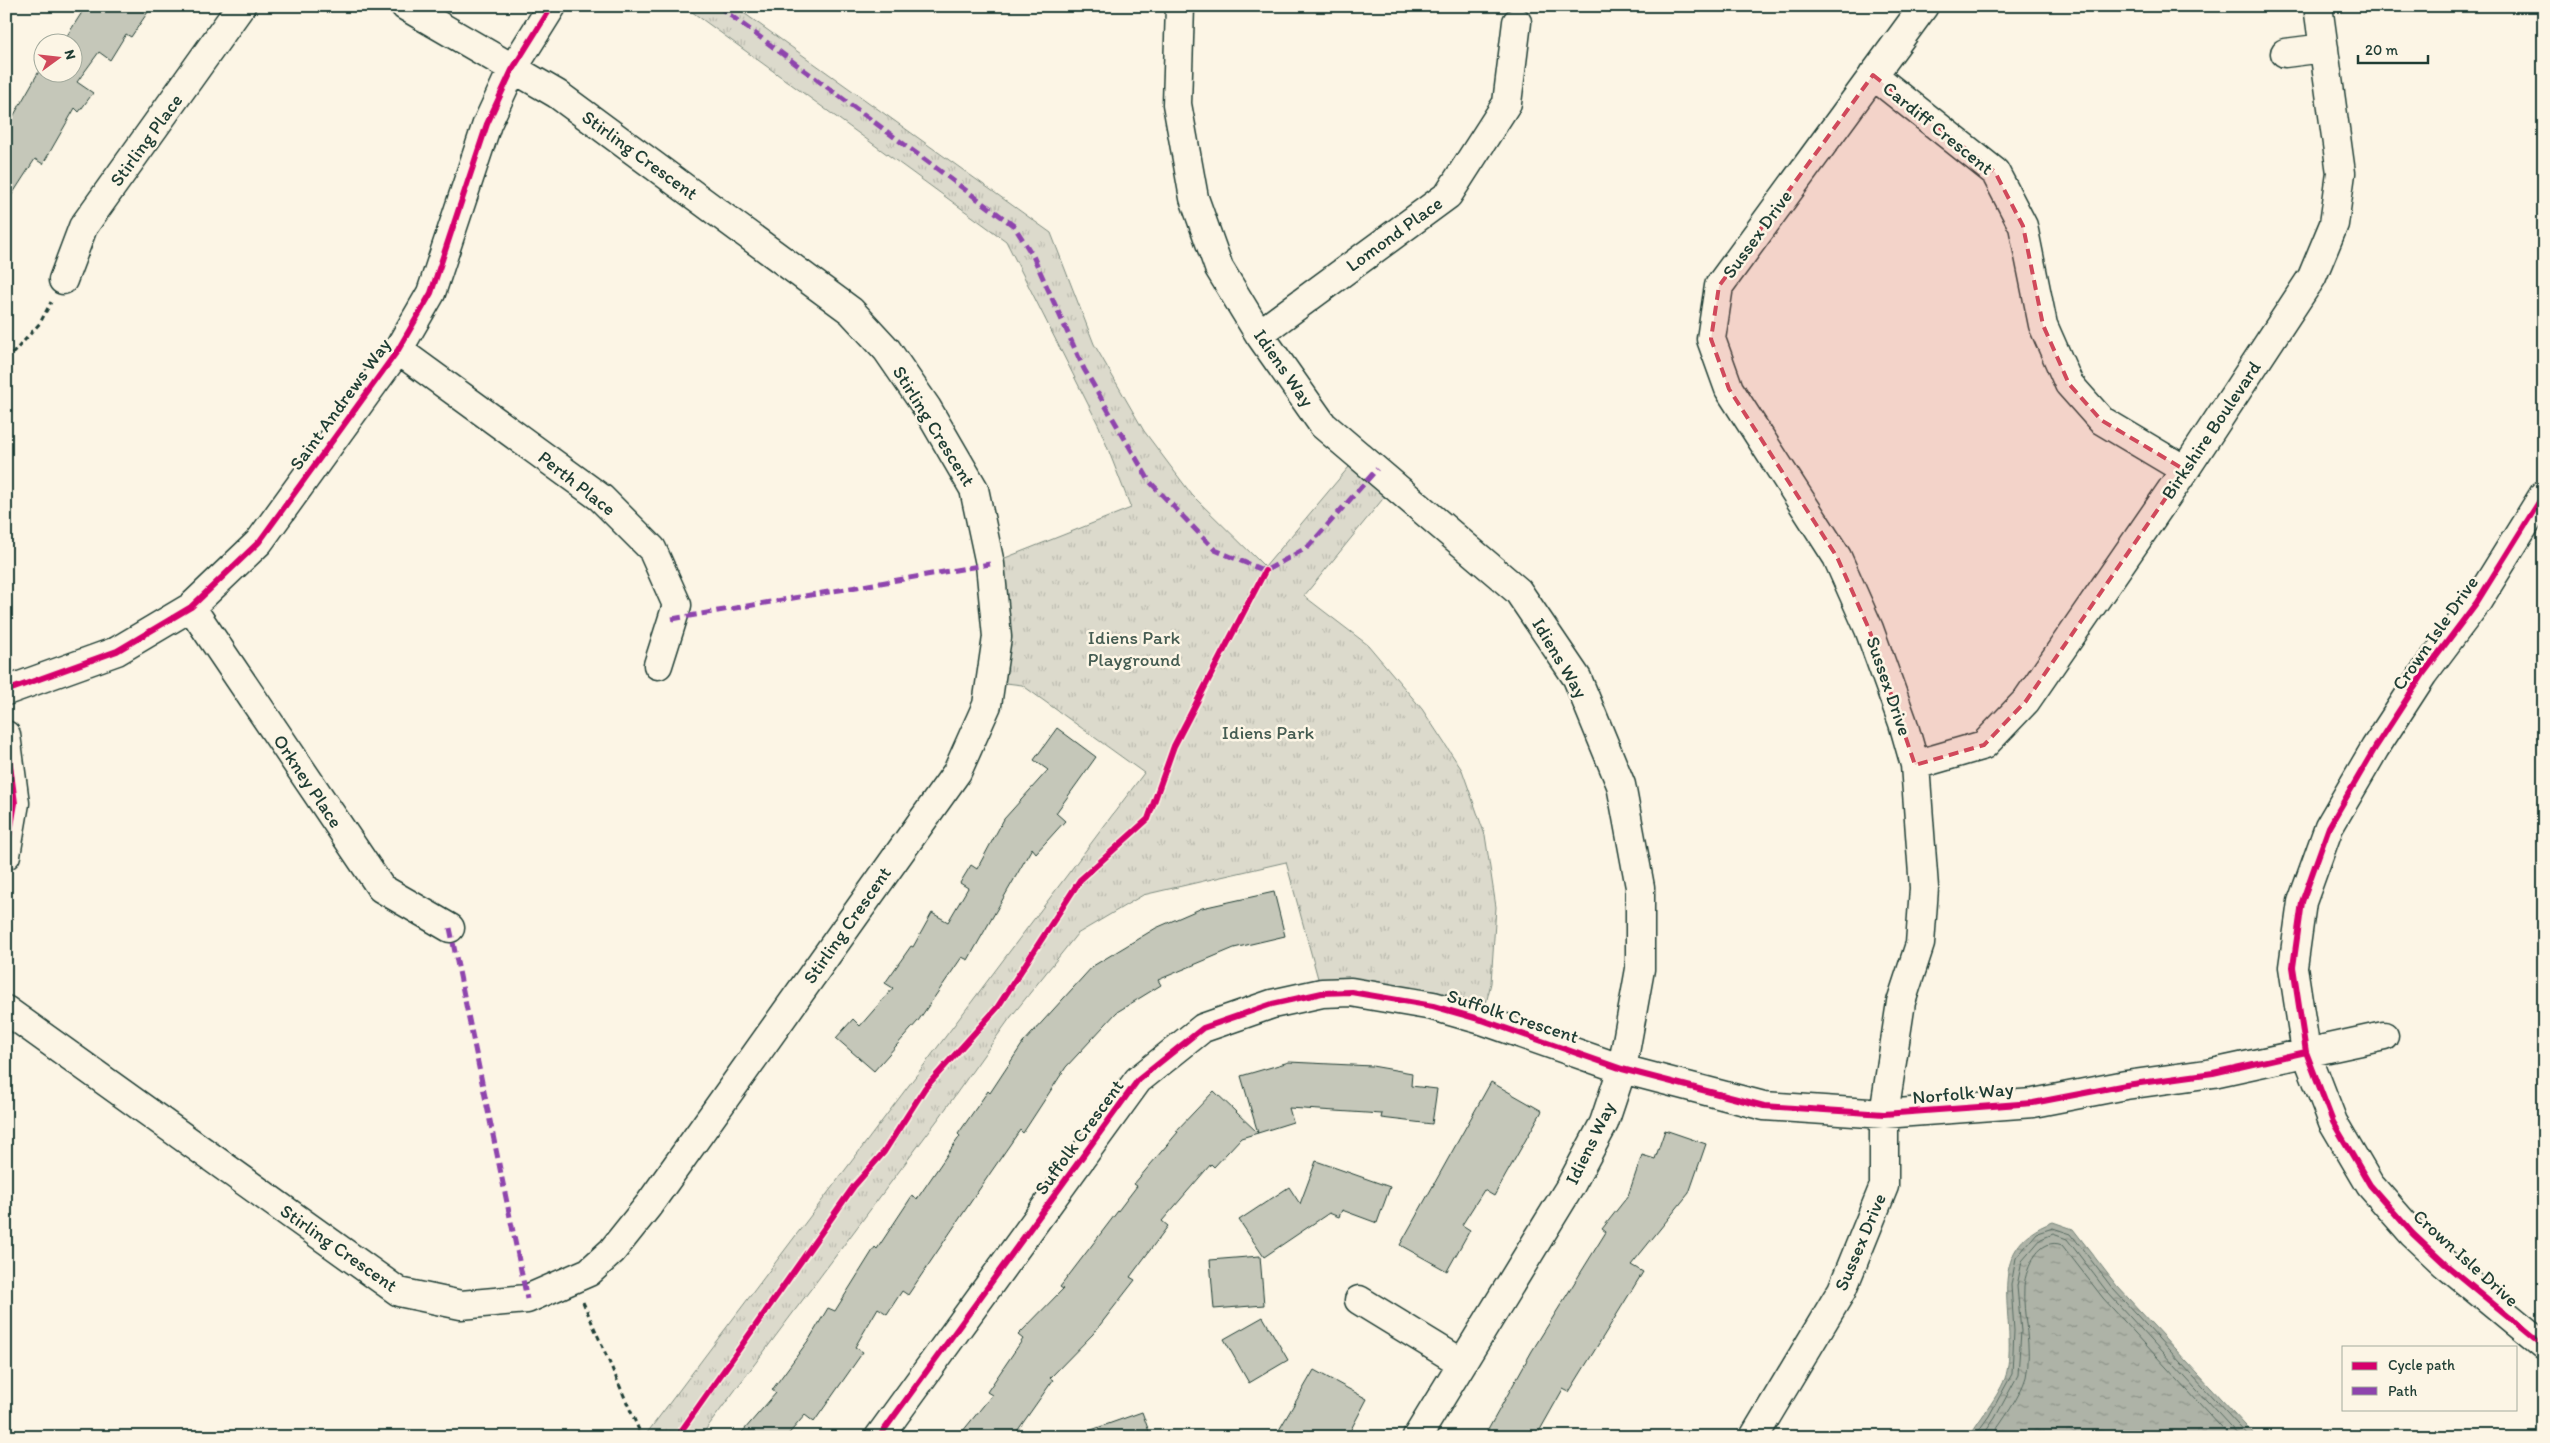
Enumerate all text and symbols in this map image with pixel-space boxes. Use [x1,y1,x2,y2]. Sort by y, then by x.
north arrow [32,32,82,82]
scale bar [2358,32,2428,64]
text: 20 m [2365,41,2399,59]
text: N [61,48,80,62]
street label: Cardiff Crescent [1878,76,1998,180]
street label: Stirling Place [105,89,187,191]
street label: Stirling Crescent [578,105,702,205]
street label: Sussex Drive [1717,185,1797,283]
street label: Lomond Place [1341,191,1447,277]
street label: Idiens Way [1249,325,1319,411]
street label: Saint Andrews Way [284,334,396,474]
street label: Birkshire Boulevard [2156,356,2266,503]
street label: Stirling Crescent [888,361,980,491]
street label: Perth Place [534,446,620,520]
street label: Crown Isle Drive [2387,571,2483,695]
street label: Idiens Way [1527,614,1593,702]
park label: Idiens Park Playground [1087,626,1181,671]
street label: Sussex Drive [1861,633,1917,739]
park label: Idiens Park [1222,721,1314,744]
street label: Orkney Place [268,730,348,832]
street label: Stirling Crescent [798,862,896,988]
street label: Suffolk Crescent [1444,984,1582,1048]
street label: Suffolk Crescent [1029,1075,1129,1199]
street label: Norfolk Way [1911,1077,2015,1109]
street label: Idiens Way [1560,1098,1620,1188]
street label: Sussex Drive [1829,1190,1891,1294]
street label: Stirling Crescent [276,1199,402,1297]
street label: Crown Isle Drive [2408,1204,2524,1312]
legend [2342,1346,2518,1410]
text: Cycle path [2388,1356,2455,1374]
text: Path [2388,1382,2417,1400]

